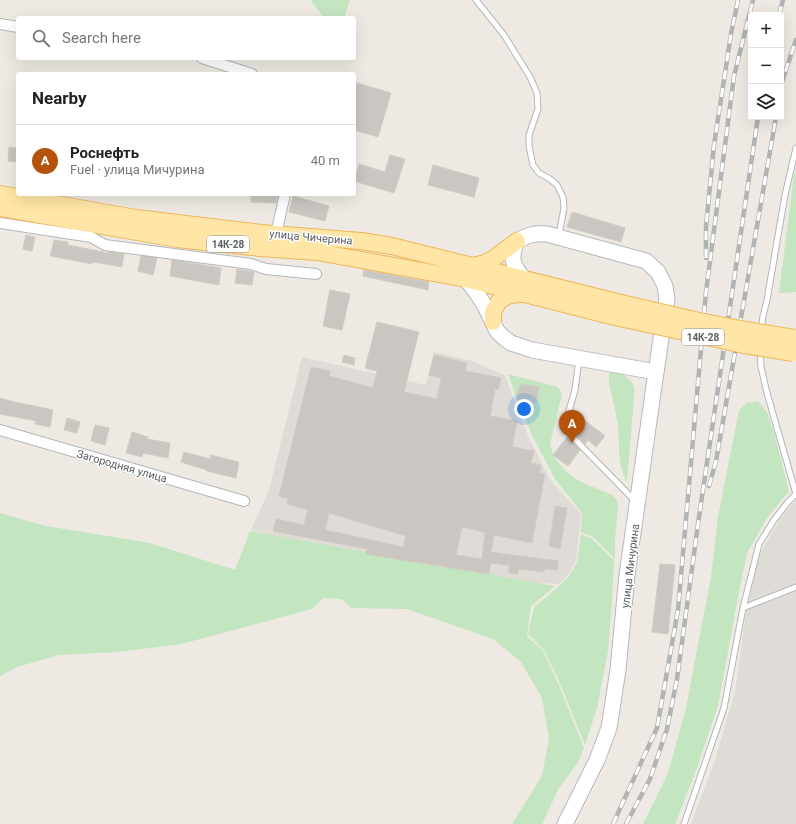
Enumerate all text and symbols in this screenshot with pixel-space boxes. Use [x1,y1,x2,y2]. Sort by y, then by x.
map controls [748,12,784,120]
button: + [748,12,784,48]
search box [16,16,356,60]
icon: search [30,27,52,49]
text: Search here [62,29,141,47]
button: − [748,48,784,84]
button: layers [748,84,784,120]
text: Nearby [32,88,87,108]
text: Роснефть [70,144,139,162]
text: A [41,153,49,168]
text: 40 m [311,153,340,168]
text: Fuel · улица Мичурина [70,162,204,177]
street label: улица Чичерина [269,227,353,248]
road number: 14К-28 [207,236,249,252]
road number: 14К-28 [682,329,724,345]
your location [514,399,534,419]
pin: A [559,410,585,443]
street label: Загородняя улица [75,447,169,486]
street label: улица Мичурина [619,523,642,609]

